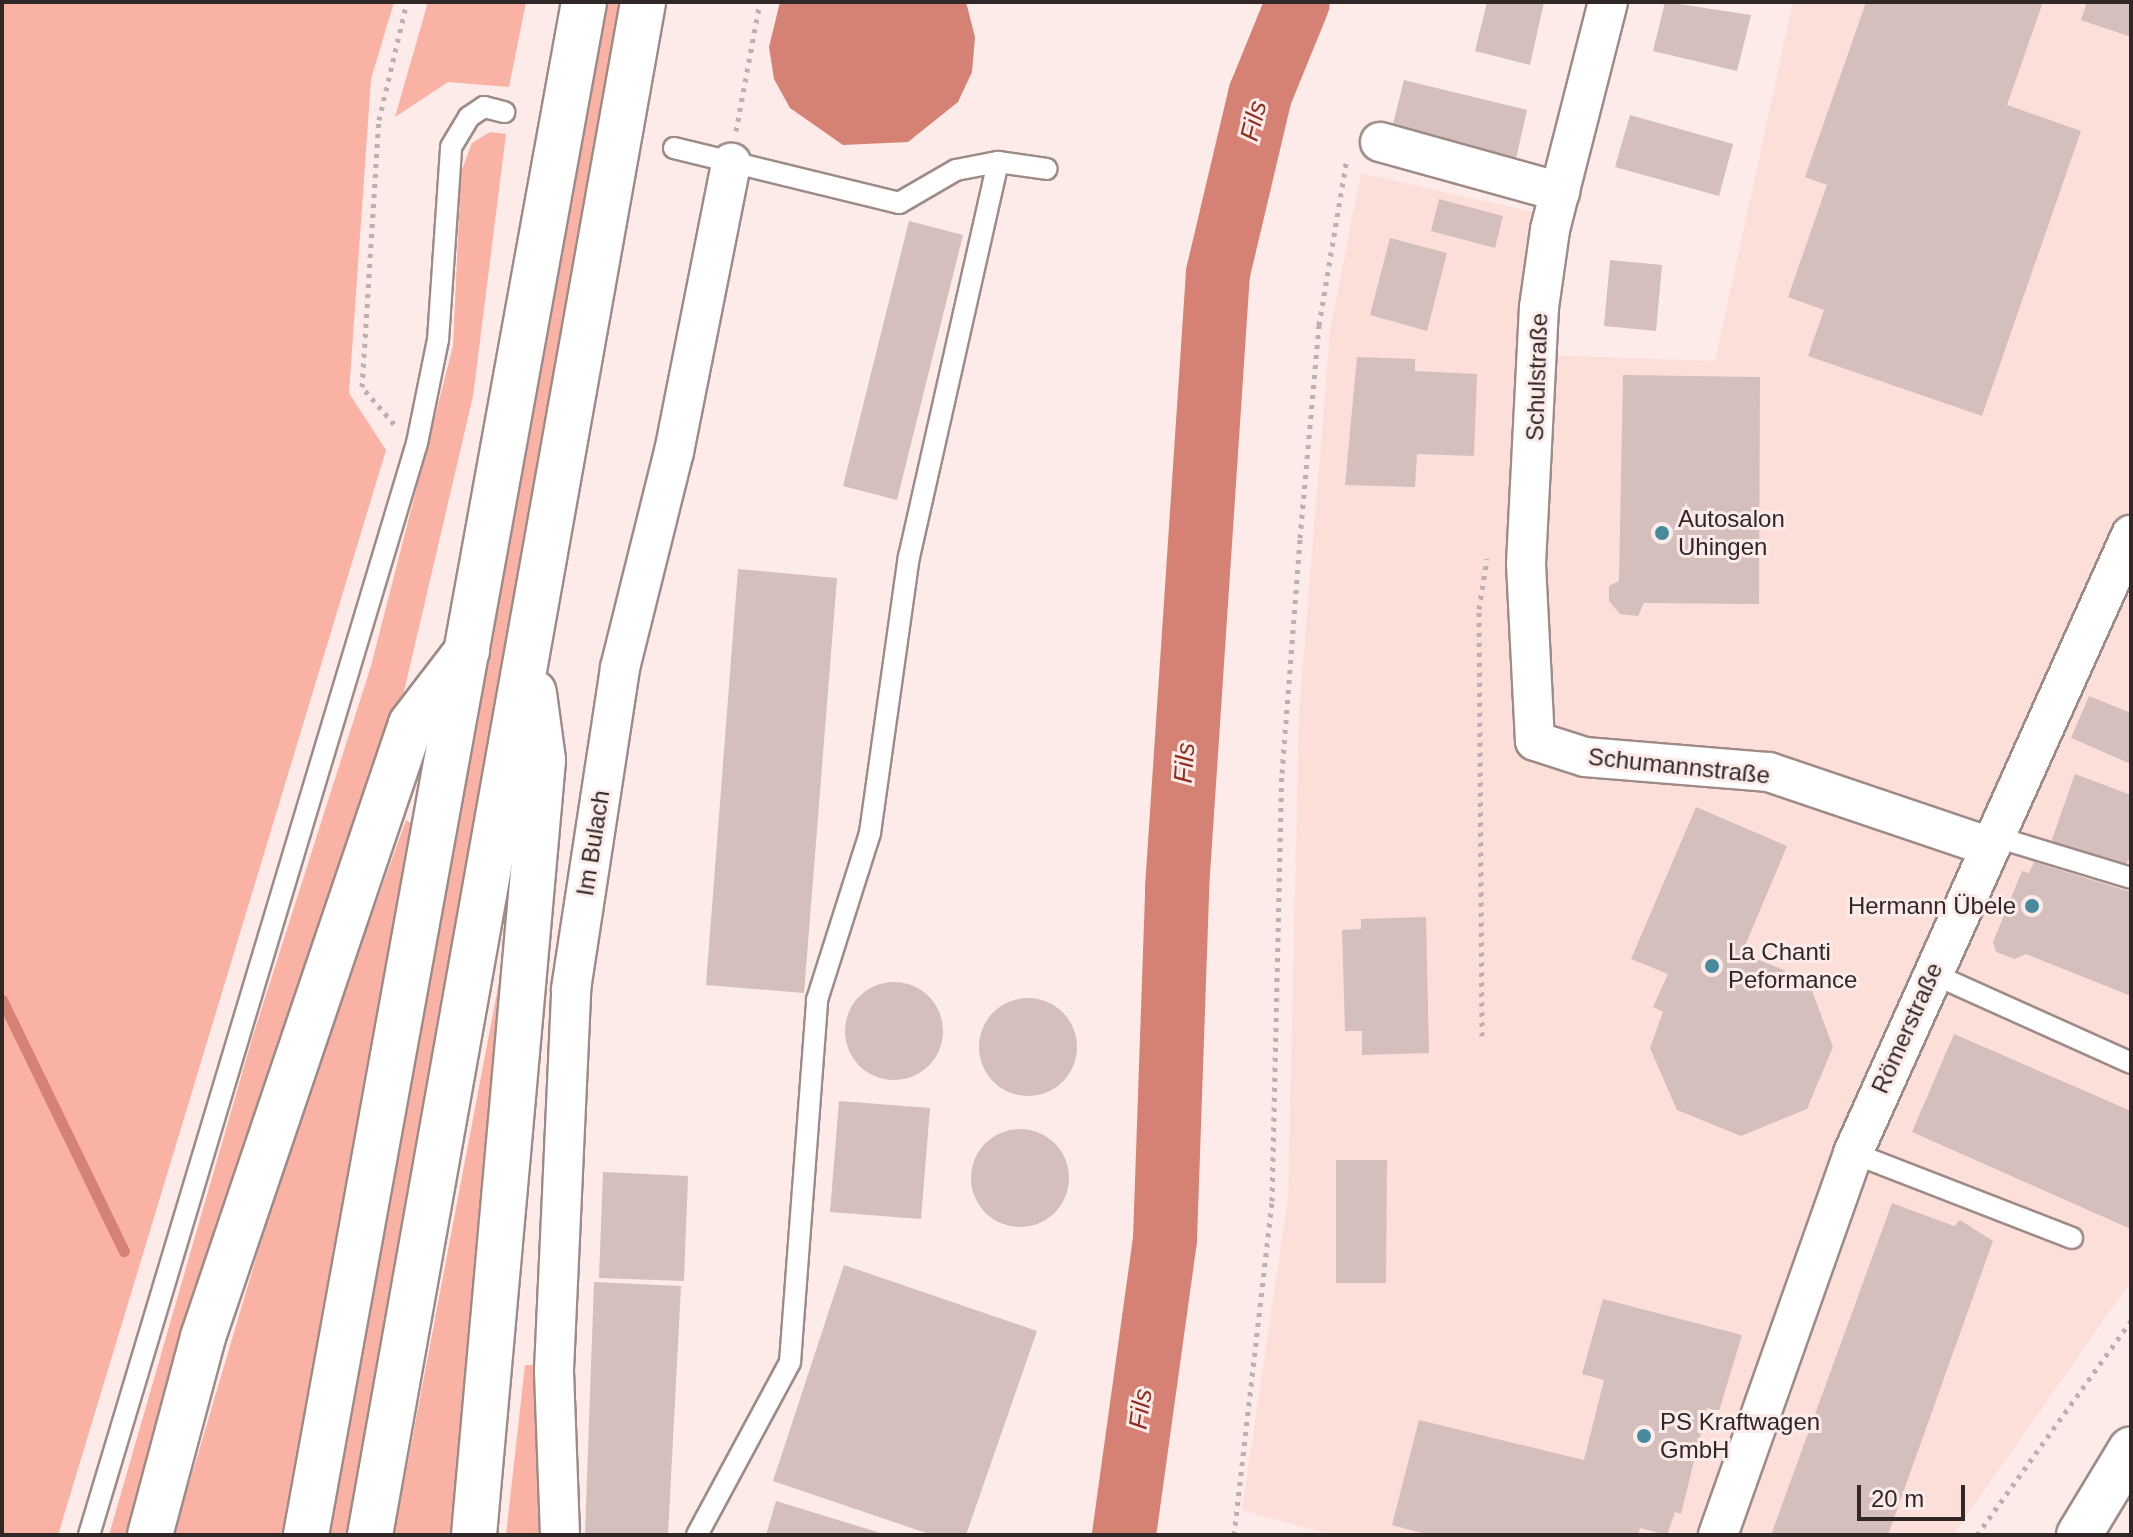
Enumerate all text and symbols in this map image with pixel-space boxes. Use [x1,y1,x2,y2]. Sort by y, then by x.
water label: Fils [1234,98,1274,144]
street label: Schulstraße [1520,313,1554,441]
place label: Autosalon Uhingen [1678,505,1785,561]
marker: Autosalon Uhingen [1653,524,1671,542]
water label: Fils [1168,742,1202,784]
street label: Schumannstraße [1587,742,1771,790]
street label: Im Bulach [570,788,616,898]
place label: Hermann Übele [1848,892,2016,920]
marker: Hermann Übele [2023,897,2041,915]
place label: La Chanti Peformance [1728,938,1857,994]
marker: La Chanti Peformance [1703,957,1721,975]
street label: Römerstraße [1865,958,1949,1098]
water label: Fils [1123,1387,1159,1431]
place label: PS Kraftwagen GmbH [1660,1408,1820,1464]
marker: PS Kraftwagen GmbH [1635,1427,1653,1445]
scale bar [1861,1469,1969,1519]
text: 20 m [1871,1485,1924,1512]

